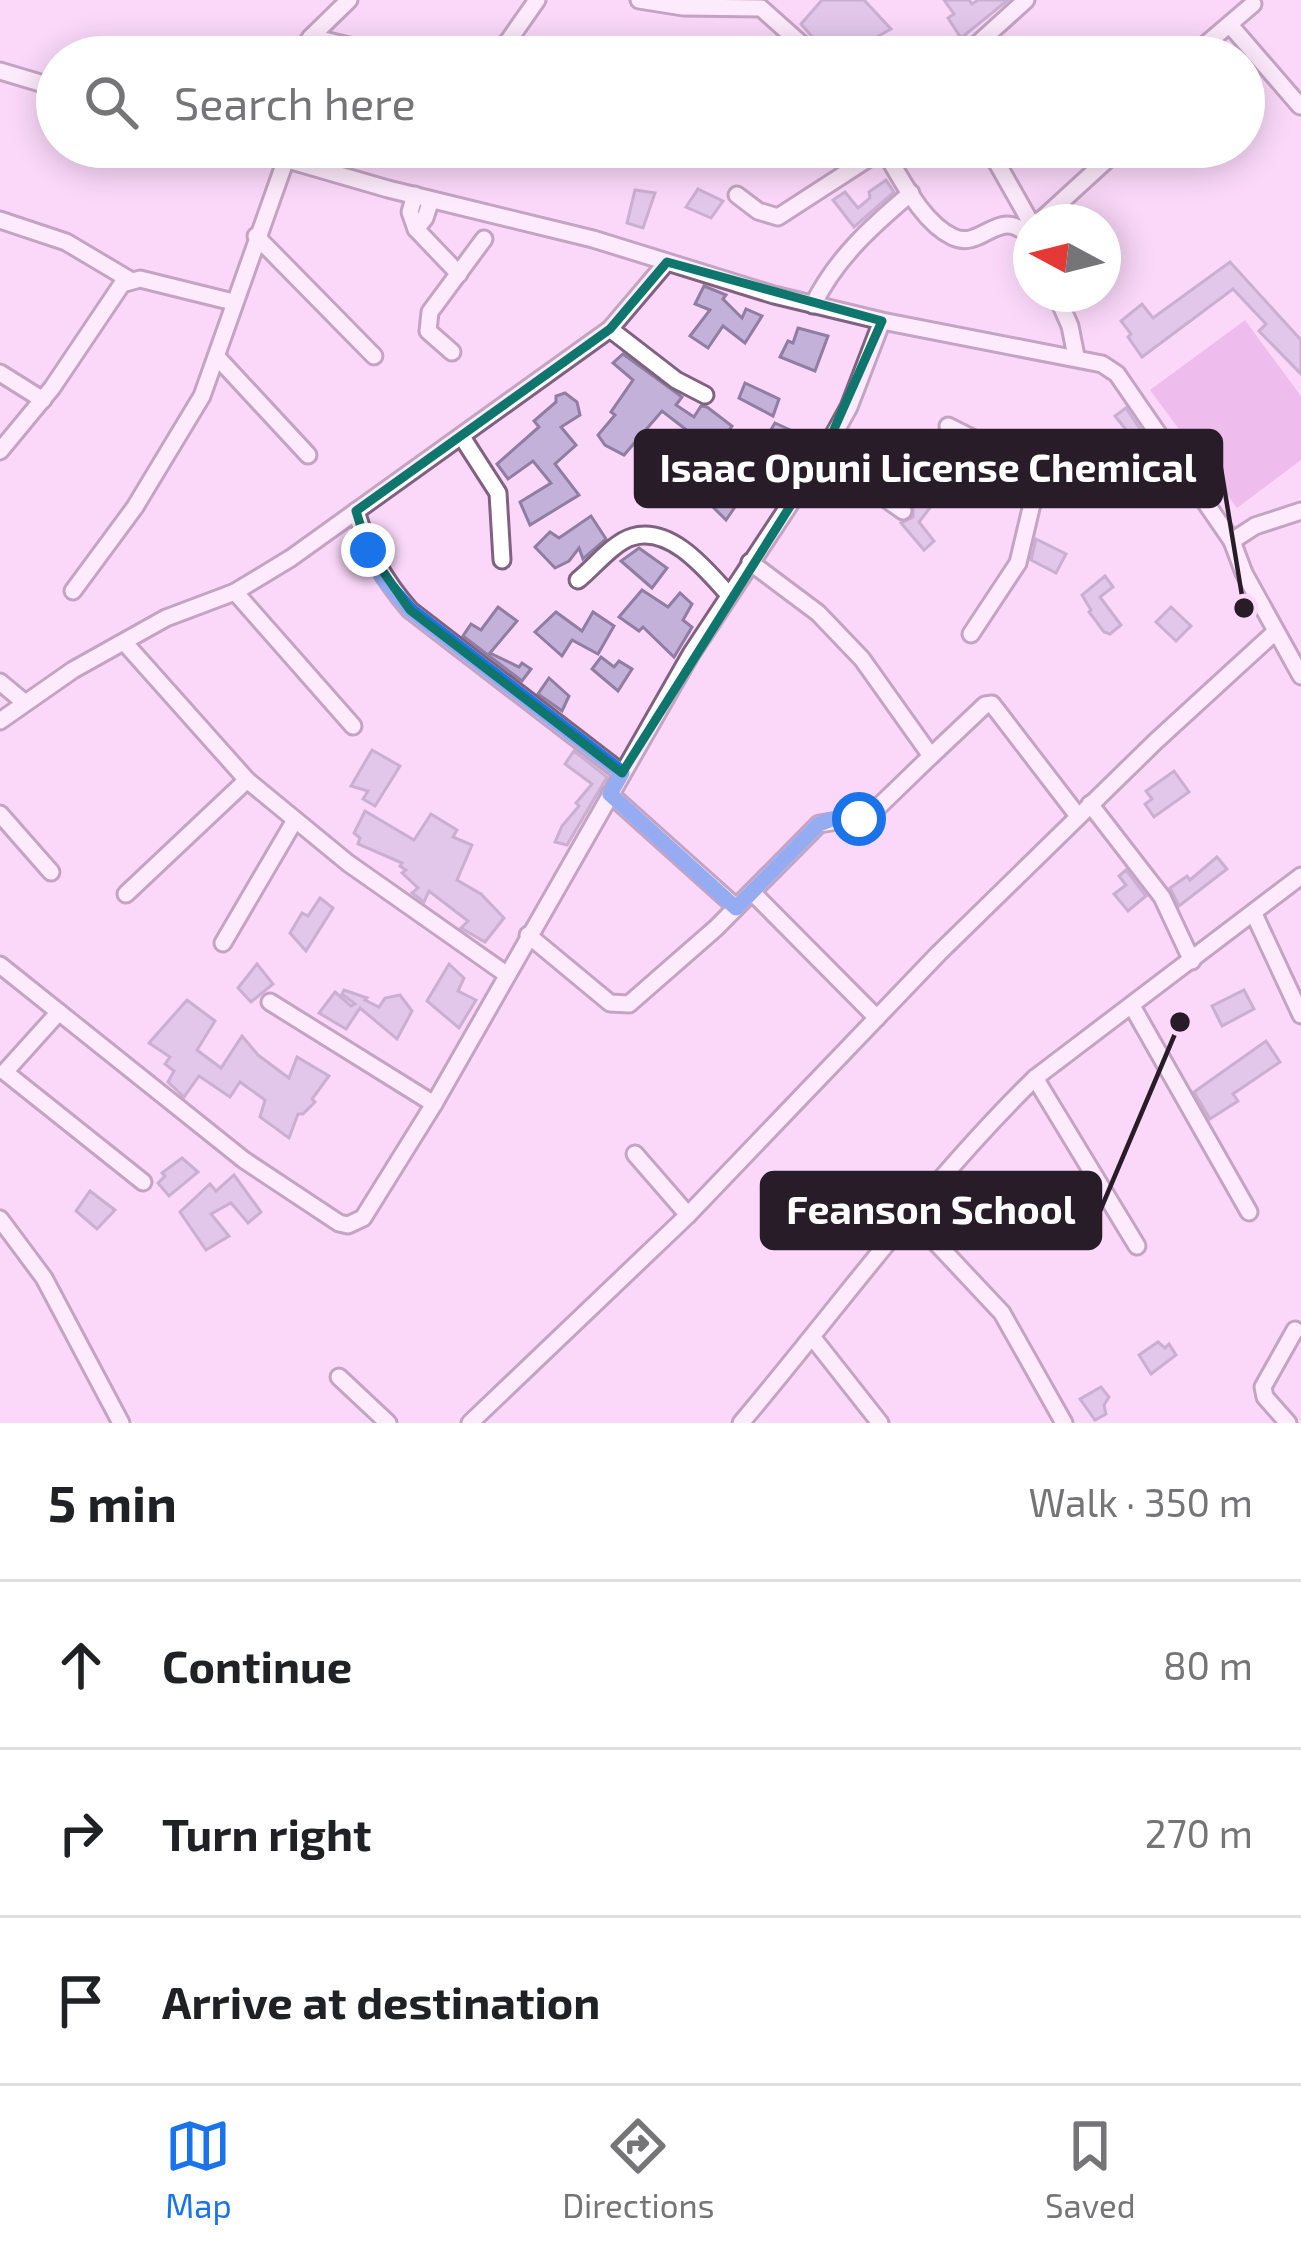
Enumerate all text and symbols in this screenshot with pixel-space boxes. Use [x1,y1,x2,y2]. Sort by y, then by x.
search box [36,36,1265,168]
icon: search [78,69,144,135]
text: Search here [174,75,416,129]
north arrow [1013,204,1121,312]
callout: Isaac Opuni License Chemical [636,431,1221,506]
text: Isaac Opuni License Chemical [659,443,1197,490]
route end [341,523,395,577]
route start [832,792,886,846]
callout: Feanson School [762,1173,1100,1248]
text: Feanson School [786,1185,1076,1232]
text: 5 min [48,1471,177,1532]
text: Walk · 350 m [1028,1478,1253,1525]
icon: ahead [48,1632,114,1698]
text: Continue [162,1638,352,1692]
text: 80 m [1163,1641,1253,1688]
icon: right [48,1800,114,1866]
text: Turn right [162,1806,371,1860]
text: 270 m [1145,1809,1253,1856]
icon: arrive [48,1968,114,2034]
text: Arrive at destination [162,1974,600,2028]
tab: Map [165,2113,232,2225]
tab: Directions [562,2113,714,2225]
tab: Saved [1045,2113,1136,2225]

